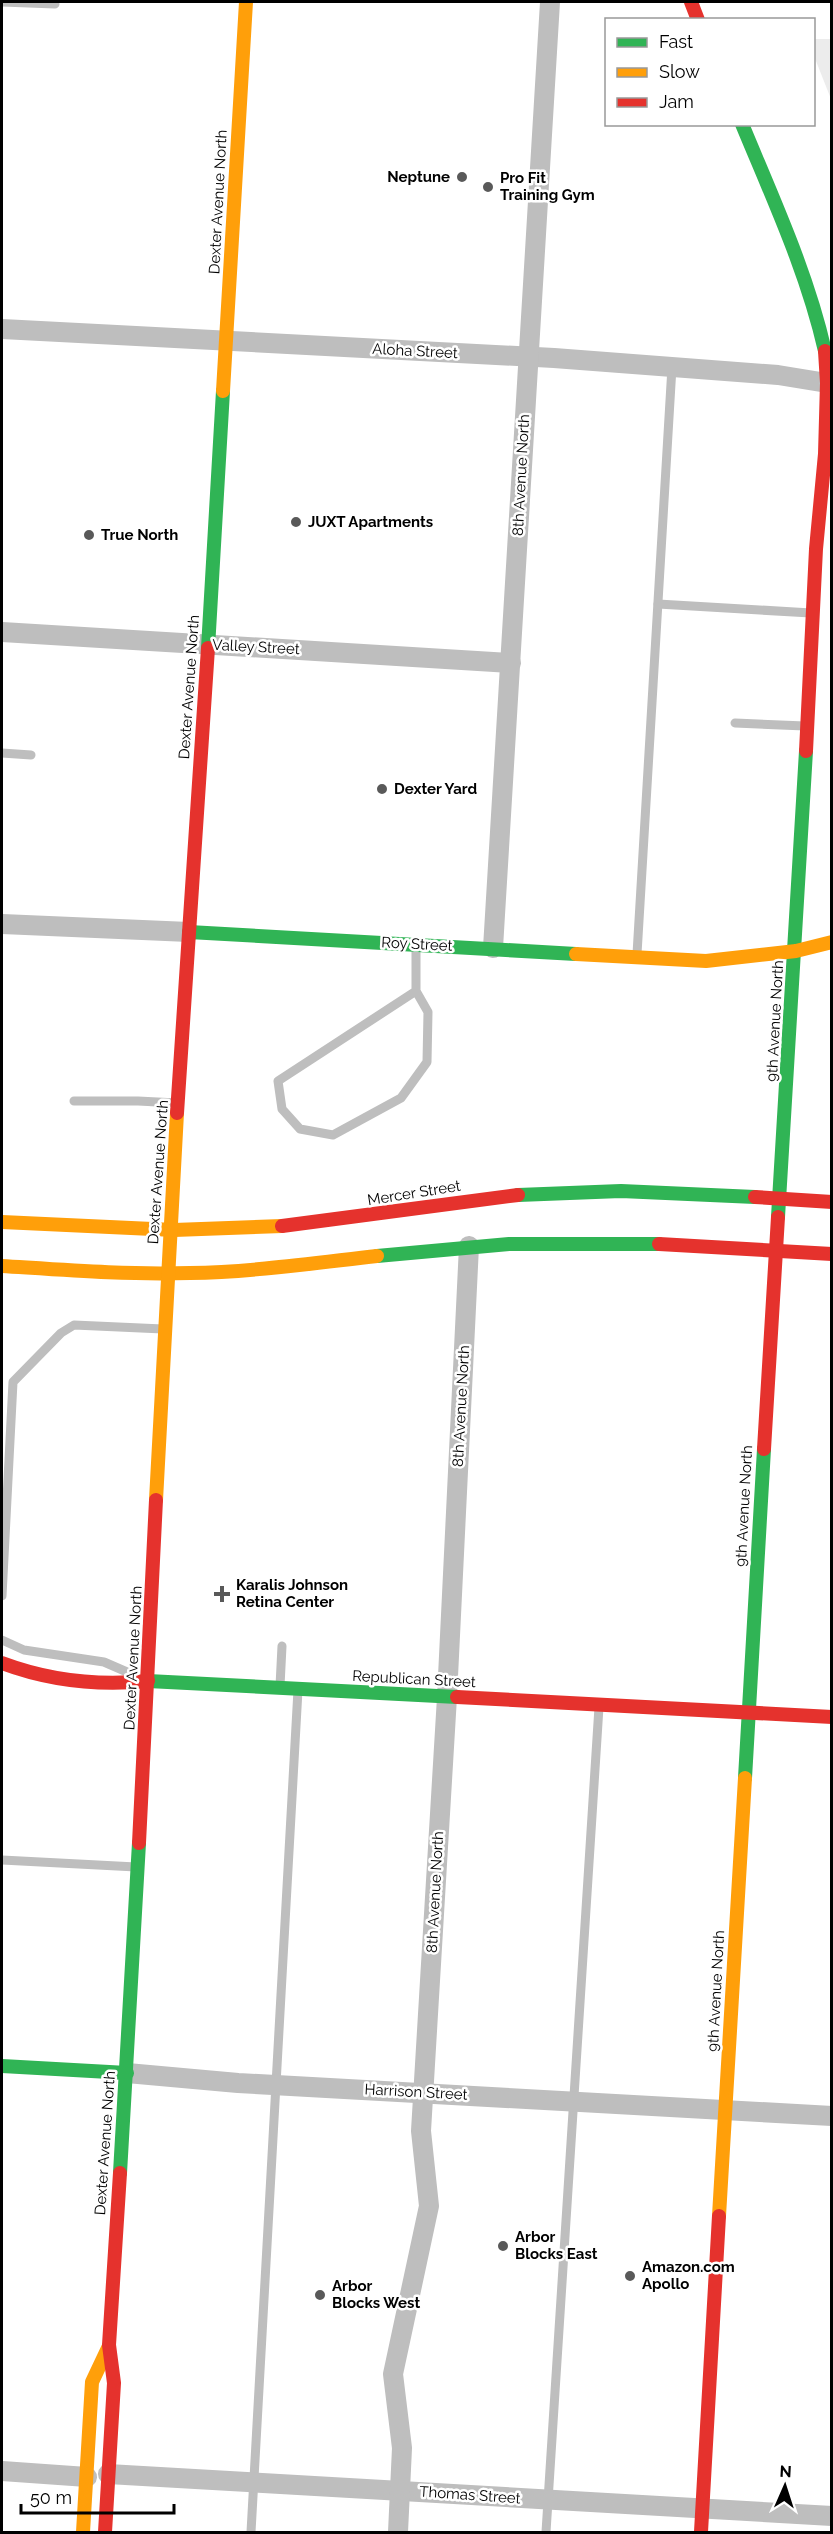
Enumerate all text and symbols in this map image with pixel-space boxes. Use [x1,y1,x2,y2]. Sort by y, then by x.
legend [605,18,815,126]
text: Fast [659,31,693,52]
text: Slow [659,61,700,82]
text: Jam [659,91,694,112]
street label: Dexter Avenue North [205,129,231,275]
place label: Neptune [387,168,450,186]
place label: Pro Fit Training Gym [500,169,595,204]
marker: Neptune [455,170,469,184]
marker: Pro Fit Training Gym [481,180,495,194]
street label: Aloha Street [372,340,458,362]
street label: 8th Avenue North [509,414,533,536]
place label: JUXT Apartments [308,513,433,531]
marker: JUXT Apartments [289,515,303,529]
place label: True North [101,526,178,544]
marker: True North [82,528,96,542]
street label: Dexter Avenue North [175,614,203,760]
street label: Valley Street [212,636,300,658]
place label: Dexter Yard [394,780,477,798]
marker: Dexter Yard [375,782,389,796]
street label: Roy Street [381,933,453,955]
street label: 9th Avenue North [763,960,787,1082]
street label: Dexter Avenue North [144,1099,172,1245]
street label: Mercer Street [366,1177,462,1209]
street label: 8th Avenue North [449,1345,473,1467]
street label: 9th Avenue North [732,1445,756,1567]
place label: Karalis Johnson Retina Center [236,1576,348,1611]
street label: Dexter Avenue North [120,1585,146,1731]
marker: Karalis Johnson Retina Center [213,1585,231,1603]
street label: Republican Street [352,1667,476,1691]
street label: 8th Avenue North [423,1831,447,1953]
street label: 9th Avenue North [704,1930,728,2052]
street label: Dexter Avenue North [91,2070,119,2216]
street label: Harrison Street [364,2080,468,2104]
place label: Arbor Blocks East [515,2228,598,2263]
marker: Arbor Blocks East [496,2239,510,2253]
place label: Amazon.com Apollo [642,2258,735,2293]
marker: Amazon.com Apollo [623,2269,637,2283]
place label: Arbor Blocks West [332,2277,420,2312]
marker: Arbor Blocks West [313,2288,327,2302]
north arrow [755,2456,815,2516]
text: N [779,2462,792,2481]
scale bar [21,2477,174,2515]
street label: Thomas Street [419,2482,521,2508]
text: 50 m [30,2487,72,2508]

